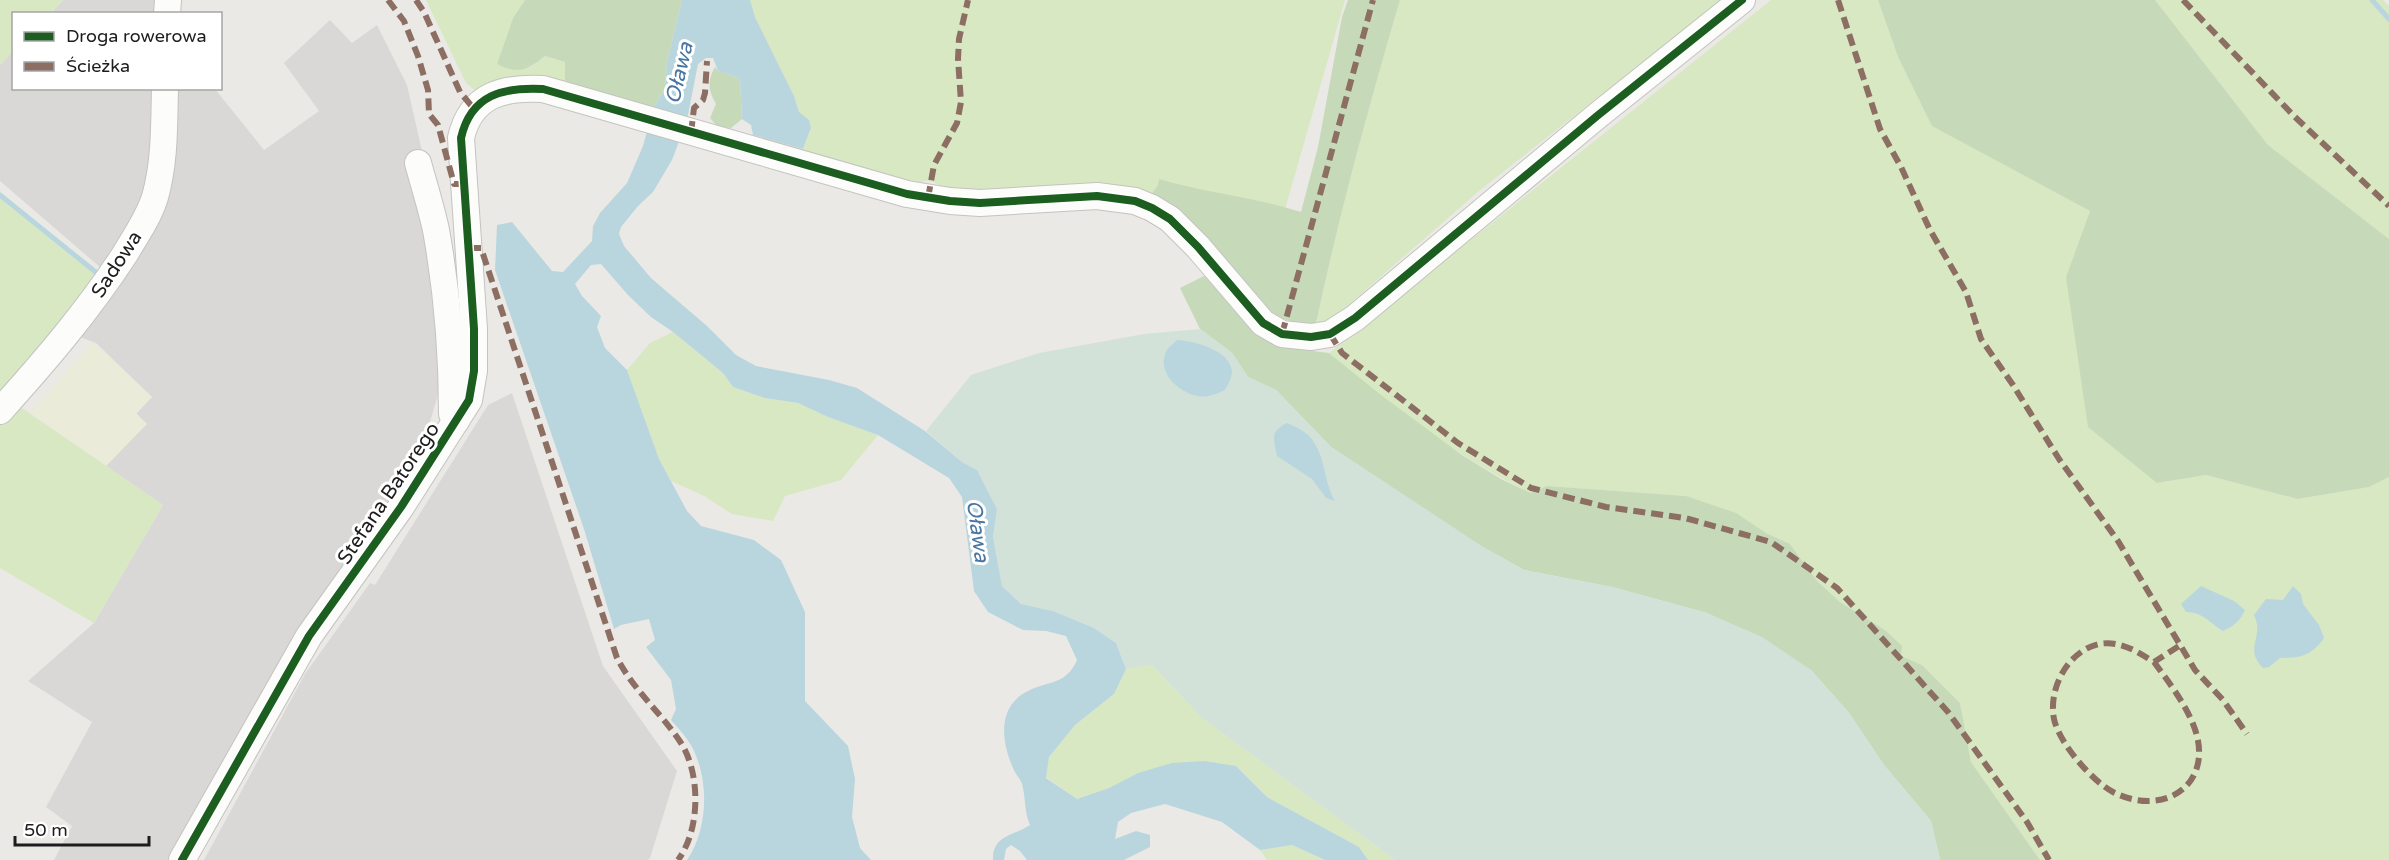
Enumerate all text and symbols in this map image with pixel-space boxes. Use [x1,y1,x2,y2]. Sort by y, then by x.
legend [12,12,222,90]
text: Droga rowerowa [66,25,207,47]
water label: Oława [660,39,699,106]
text: Ścieżka [66,55,130,77]
street label: Sadowa [86,226,147,303]
street label: Stefana Batorego [333,418,445,569]
water label: Oława [961,498,994,565]
scale bar [15,809,148,847]
text: 50 m [24,819,68,841]

